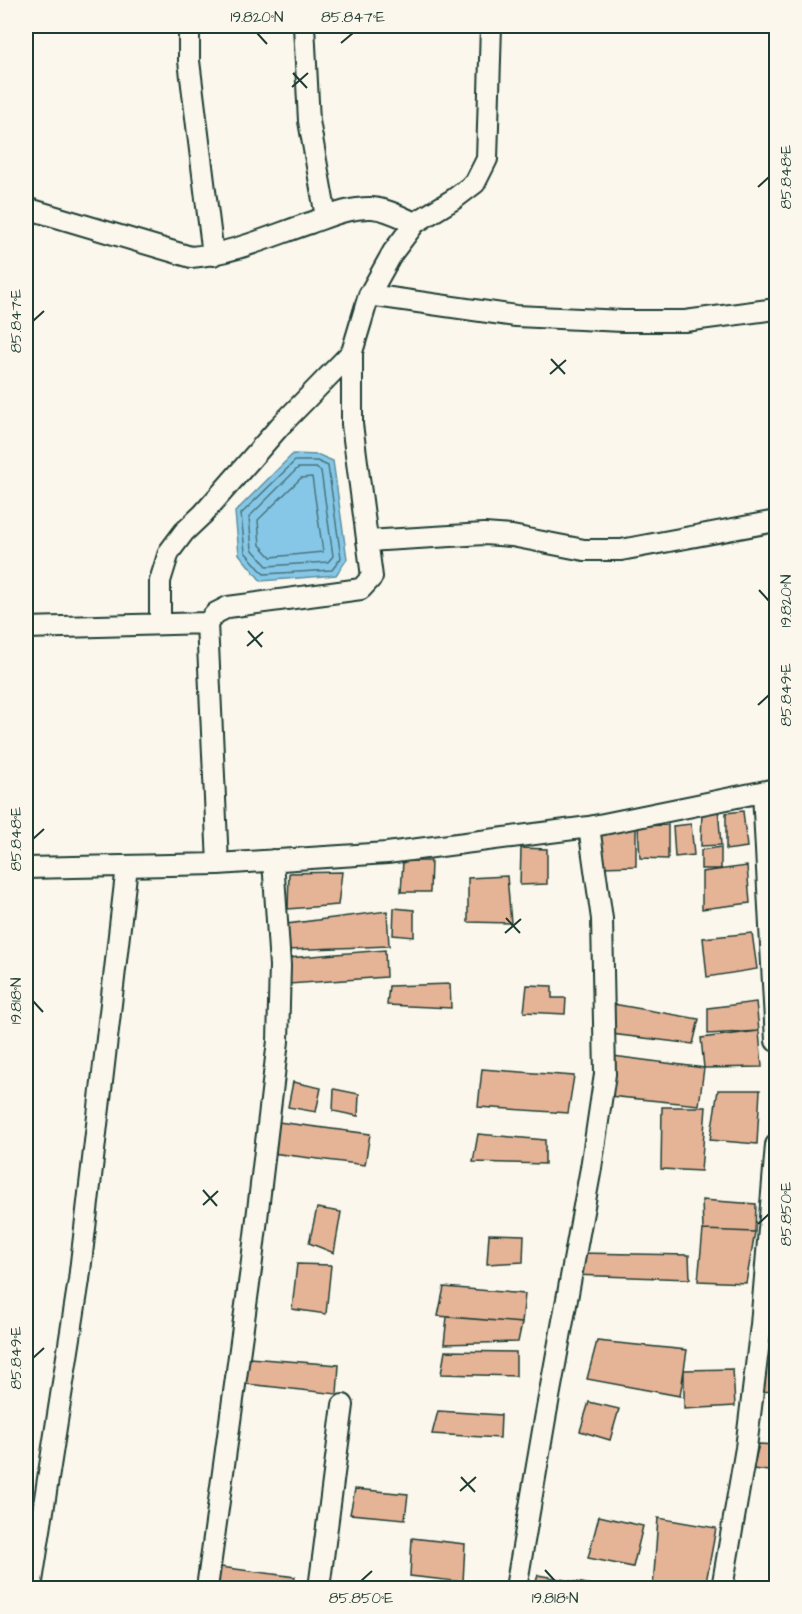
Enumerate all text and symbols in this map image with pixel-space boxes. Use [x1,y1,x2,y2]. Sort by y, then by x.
text: 19.820°N [230,7,284,28]
text: 85.847°E [321,7,385,28]
text: 85.848°E [776,145,797,209]
text: 85.847°E [6,289,27,353]
text: 19.820°N [776,574,797,628]
text: 85.849°E [776,663,797,727]
text: 85.848°E [6,807,27,871]
text: 19.818°N [6,978,27,1024]
text: 85.850°E [776,1182,797,1246]
text: 85.849°E [6,1326,27,1390]
text: 85.850°E [329,1588,393,1609]
text: 19.818°N [532,1588,578,1609]

